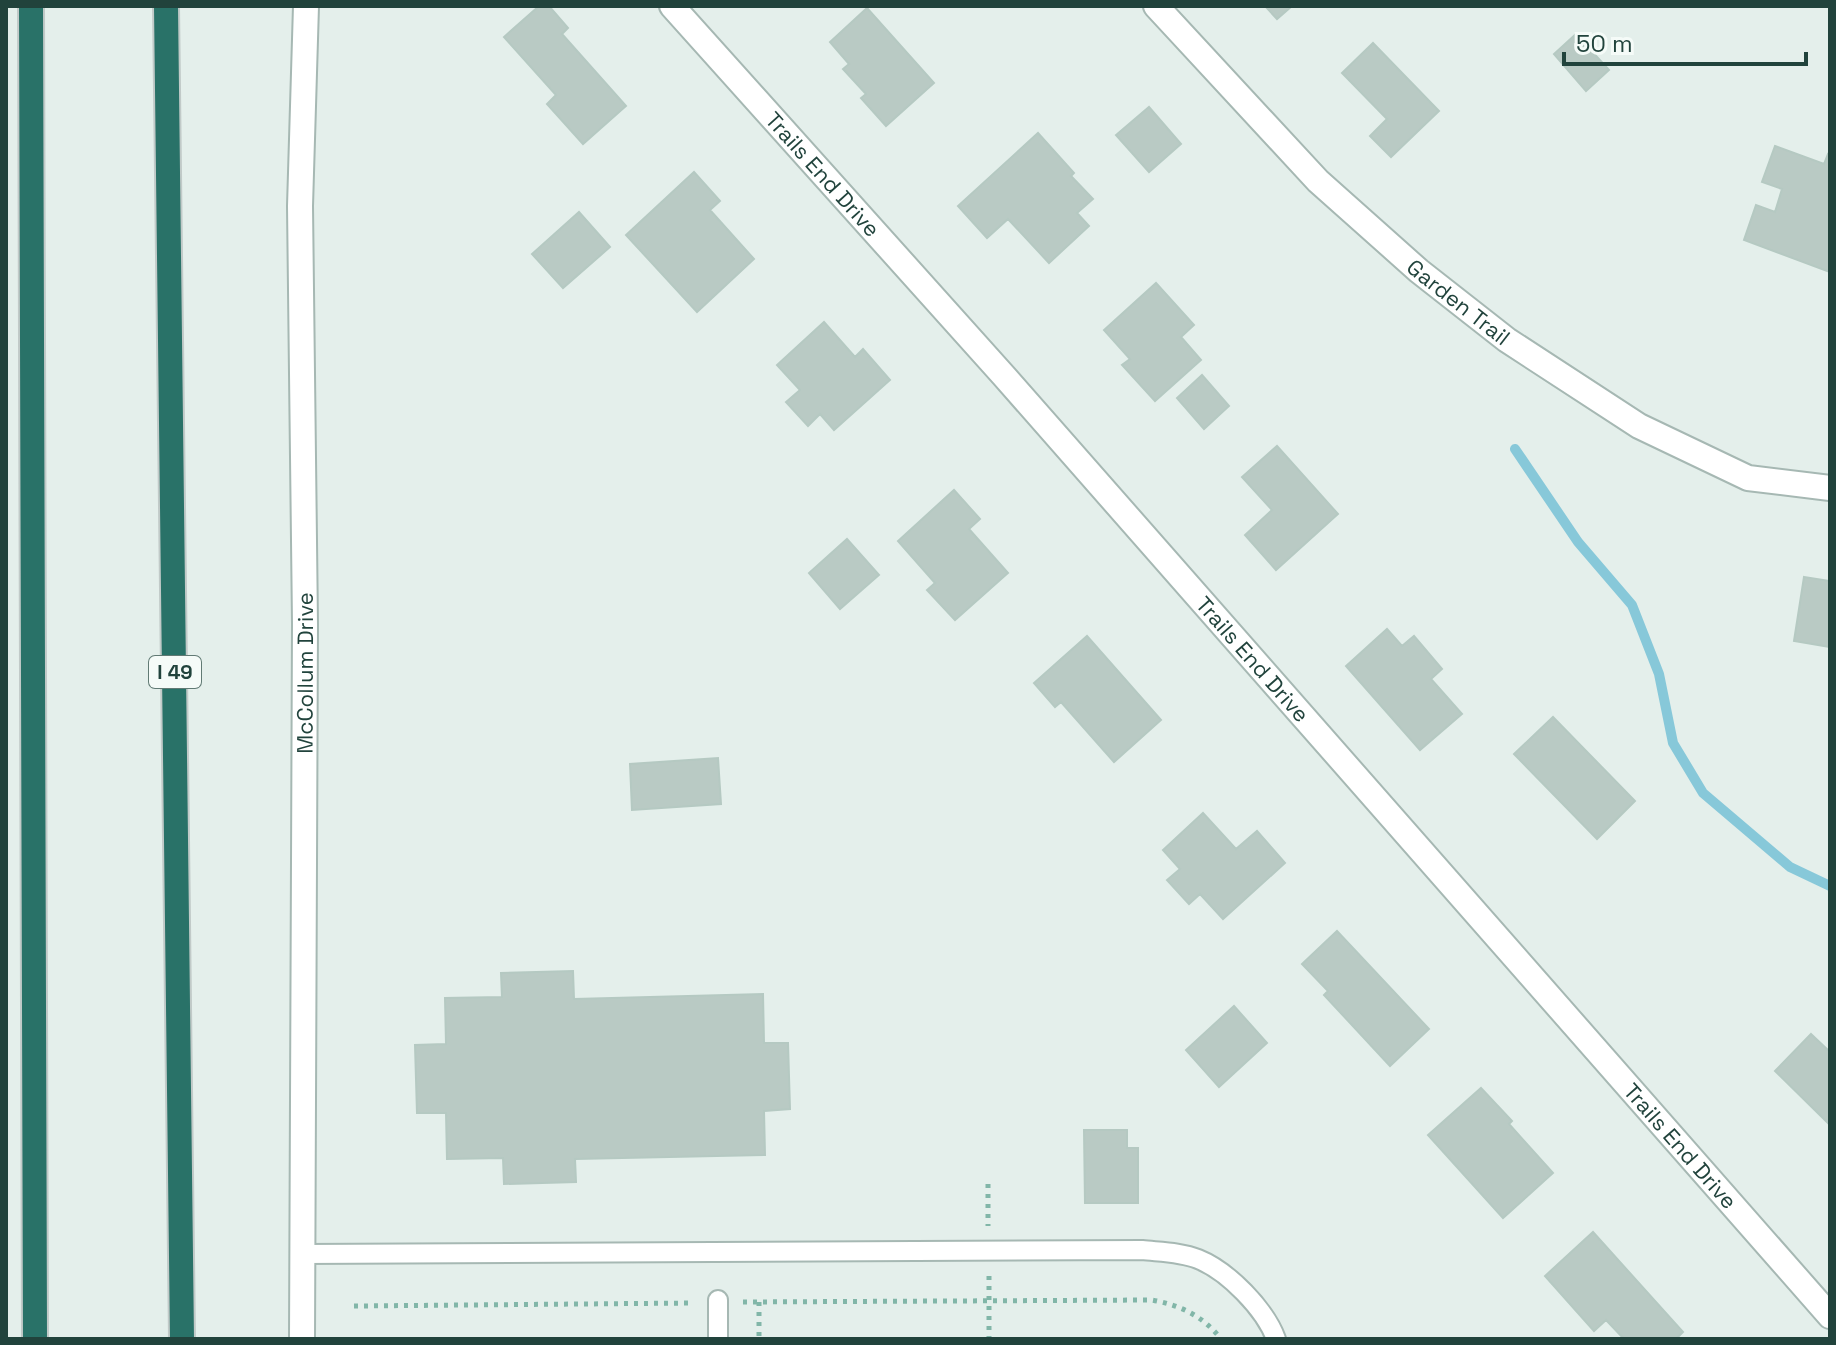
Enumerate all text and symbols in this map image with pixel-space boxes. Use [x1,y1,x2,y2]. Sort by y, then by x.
scale bar [1564,16,1806,66]
text: 50 m [1576,28,1633,59]
street label: Trails End Drive [760,106,886,242]
street label: Garden Trail [1401,253,1516,351]
street label: Trails End Drive [1190,590,1316,728]
street label: McCollum Drive [290,592,319,754]
road number: I 49 [149,656,201,688]
street label: Trails End Drive [1618,1077,1743,1215]

